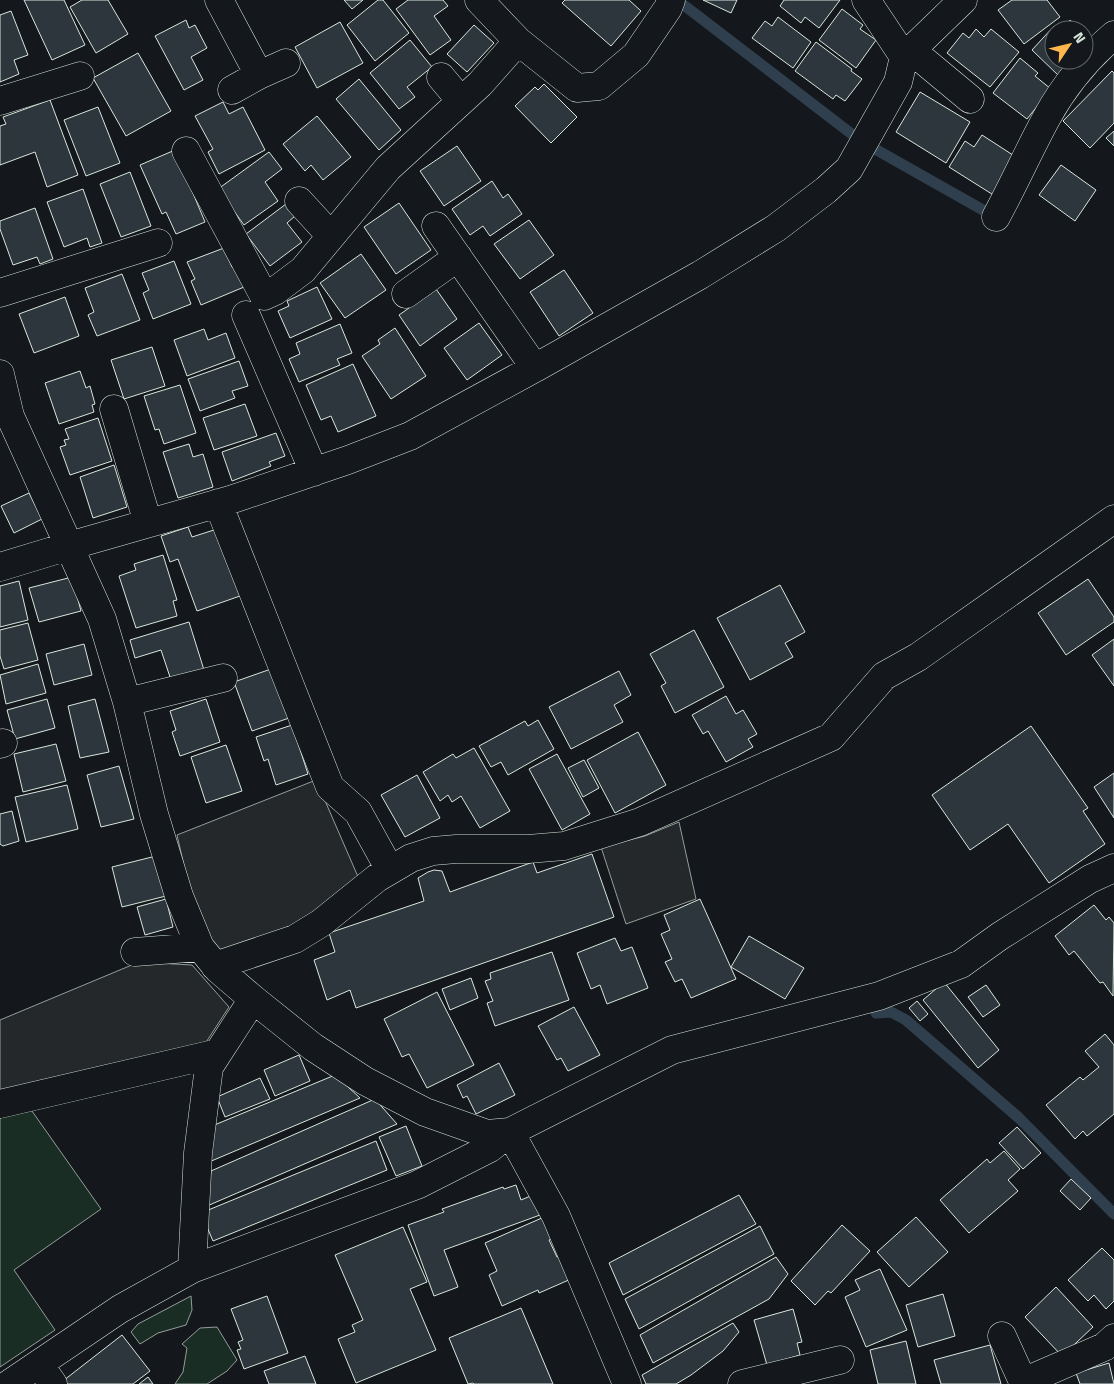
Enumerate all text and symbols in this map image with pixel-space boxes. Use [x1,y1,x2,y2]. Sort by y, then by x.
north arrow [1044,20,1094,70]
text: N [1069,27,1091,47]

